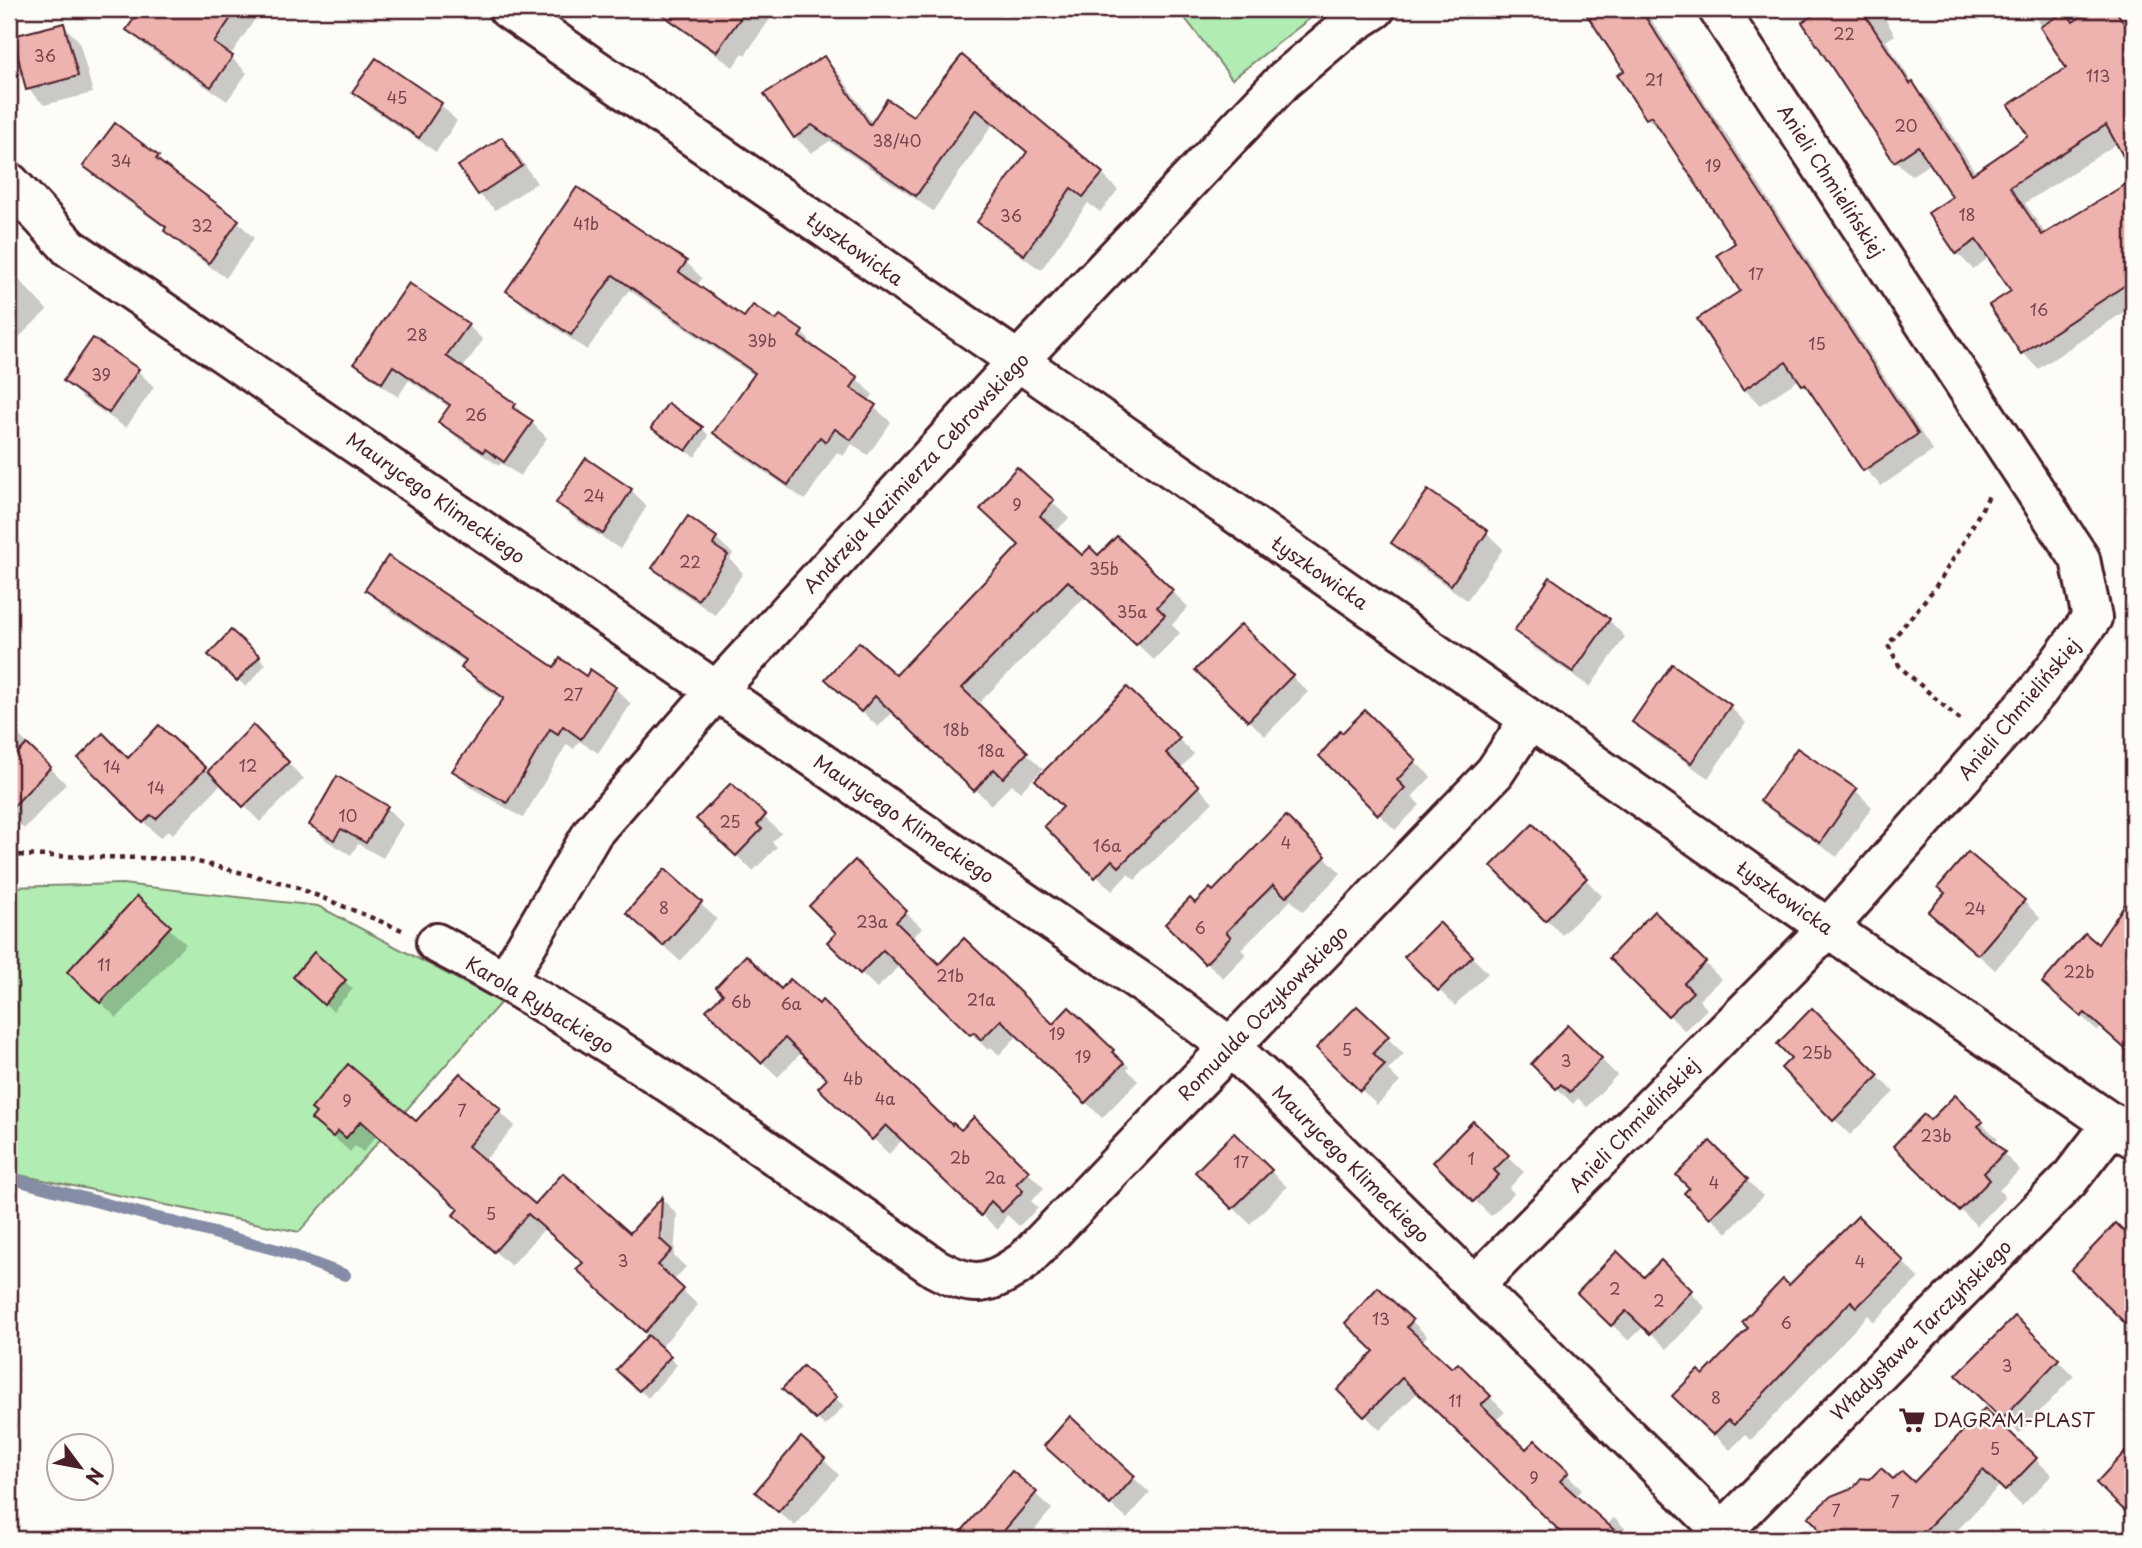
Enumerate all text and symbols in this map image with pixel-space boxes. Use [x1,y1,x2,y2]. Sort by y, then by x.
house number: 22 [1833,21,1855,45]
house number: 36 [34,43,56,67]
house number: 113 [2086,63,2110,87]
house number: 21 [1645,67,1663,91]
house number: 45 [387,85,407,109]
street label: Anieli Chmielińskiej [1772,98,1892,262]
house number: 20 [1895,113,1917,137]
house number: 38/40 [873,128,921,152]
house number: 34 [110,148,132,172]
house number: 19 [1705,153,1721,177]
house number: 18 [1958,202,1976,226]
house number: 36 [1000,203,1022,227]
street label: Łyszkowicka [801,204,910,292]
house number: 41b [573,211,599,235]
house number: 32 [191,213,213,237]
house number: 17 [1748,261,1764,285]
house number: 16 [2030,297,2048,321]
house number: 28 [406,322,428,346]
house number: 39b [748,328,776,352]
house number: 15 [1808,331,1826,355]
street label: Andrzeja Kazimierza Cebrowskiego [796,346,1035,599]
house number: 39 [91,362,111,386]
house number: 26 [465,402,487,426]
street label: Maurycego Klimeckiego [341,425,532,570]
house number: 24 [583,483,605,507]
house number: 9 [1012,492,1022,516]
street label: Łyszkowicka [1266,528,1375,616]
house number: 22 [679,549,701,573]
house number: 35b [1089,556,1119,580]
house number: 35a [1117,599,1147,623]
street label: Anieli Chmielińskiej [1951,631,2086,785]
house number: 27 [563,682,583,706]
house number: 18b [943,717,969,741]
house number: 18a [977,738,1005,762]
street label: Maurycego Klimeckiego [809,747,1001,889]
house number: 12 [239,753,257,777]
house number: 14 [103,754,121,778]
house number: 14 [147,775,165,799]
house number: 10 [339,803,357,827]
house number: 25 [719,809,741,833]
house number: 4 [1281,830,1291,854]
house number: 16a [1093,833,1121,857]
street label: Łyszkowicka [1731,853,1840,941]
house number: 8 [659,895,669,919]
house number: 24 [1964,896,1986,920]
house number: 23a [856,909,888,933]
house number: 6 [1194,915,1206,939]
street label: Romualda Oczykowskiego [1171,918,1354,1106]
street label: Karola Rybackiego [461,949,620,1060]
house number: 11 [97,952,111,976]
house number: 22b [2064,959,2094,983]
house number: 21b [936,963,964,987]
house number: 21a [967,987,995,1011]
house number: 6b [731,989,751,1013]
house number: 6a [780,991,802,1015]
house number: 19 [1049,1021,1065,1045]
house number: 5 [1342,1037,1352,1061]
house number: 25b [1802,1040,1832,1064]
house number: 19 [1075,1044,1091,1068]
house number: 3 [1561,1048,1571,1072]
street label: Anieli Chmielińskiej [1562,1051,1705,1198]
house number: 4b [843,1066,863,1090]
street label: Maurycego Klimeckiego [1267,1078,1437,1248]
house number: 4a [875,1086,895,1110]
house number: 9 [342,1088,352,1112]
house number: 7 [457,1098,467,1122]
house number: 23b [1921,1123,1951,1147]
house number: 2b [950,1145,970,1169]
house number: 1 [1467,1146,1475,1170]
house number: 17 [1233,1149,1249,1173]
house number: 2a [985,1165,1006,1189]
house number: 4 [1709,1170,1719,1194]
house number: 5 [486,1201,496,1225]
street label: Władysława Tarczyńskiego [1823,1232,2017,1426]
house number: 3 [618,1248,628,1272]
house number: 4 [1855,1249,1865,1273]
house number: 2 [1609,1276,1621,1300]
house number: 2 [1653,1288,1665,1312]
house number: 13 [1372,1306,1390,1330]
house number: 6 [1780,1310,1792,1334]
house number: 3 [2002,1353,2012,1377]
house number: 8 [1711,1385,1721,1409]
house number: 11 [1448,1388,1462,1412]
supermarket icon: DAGRAM-PLAST [1897,1405,1927,1435]
place label: DAGRAM-PLAST [1933,1405,2095,1433]
north arrow [46,1432,116,1502]
house number: 5 [1990,1436,2000,1460]
text: N [79,1463,111,1490]
house number: 9 [1529,1465,1539,1489]
house number: 7 [1890,1489,1900,1513]
house number: 7 [1831,1498,1841,1522]

